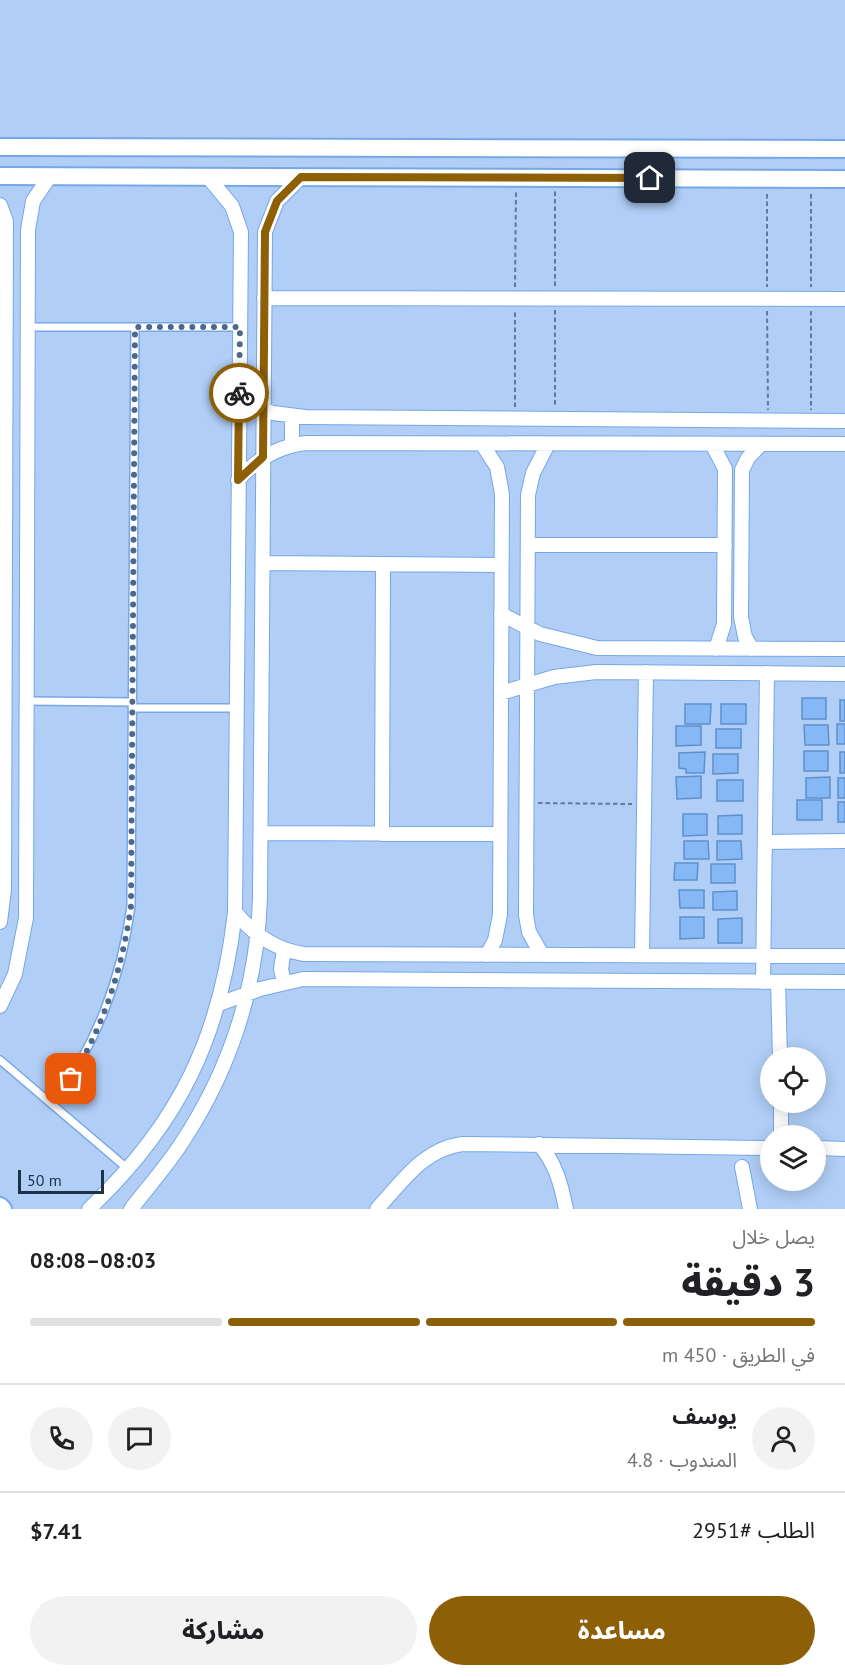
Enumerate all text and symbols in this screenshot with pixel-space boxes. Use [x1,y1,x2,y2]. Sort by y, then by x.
pin [624,152,675,203]
icon: home [633,161,666,194]
courier [209,363,269,423]
icon: bike [223,377,256,410]
map controls [760,1047,826,1191]
button: locate [760,1047,826,1113]
pin [45,1053,96,1104]
icon: bag [54,1062,87,1095]
button: layers [760,1125,826,1191]
scale bar [18,1167,104,1194]
text: 50 m [27,1170,62,1190]
text: يصل خلال [732,1224,815,1250]
text: 08:03–08:08 [30,1246,156,1274]
text: 3 دقيقة [681,1256,815,1307]
text: في الطريق · 450 m [662,1342,815,1368]
text: يوسف [672,1402,737,1430]
button: phone [30,1407,93,1470]
button: chat [108,1407,171,1470]
button: person [752,1407,815,1470]
text: المندوب · 4.8 [627,1447,737,1473]
text: الطلب #2951 [692,1516,815,1544]
text: $7.41 [30,1517,83,1545]
button: مشاركة [30,1596,417,1665]
button: مساعدة [429,1596,815,1665]

